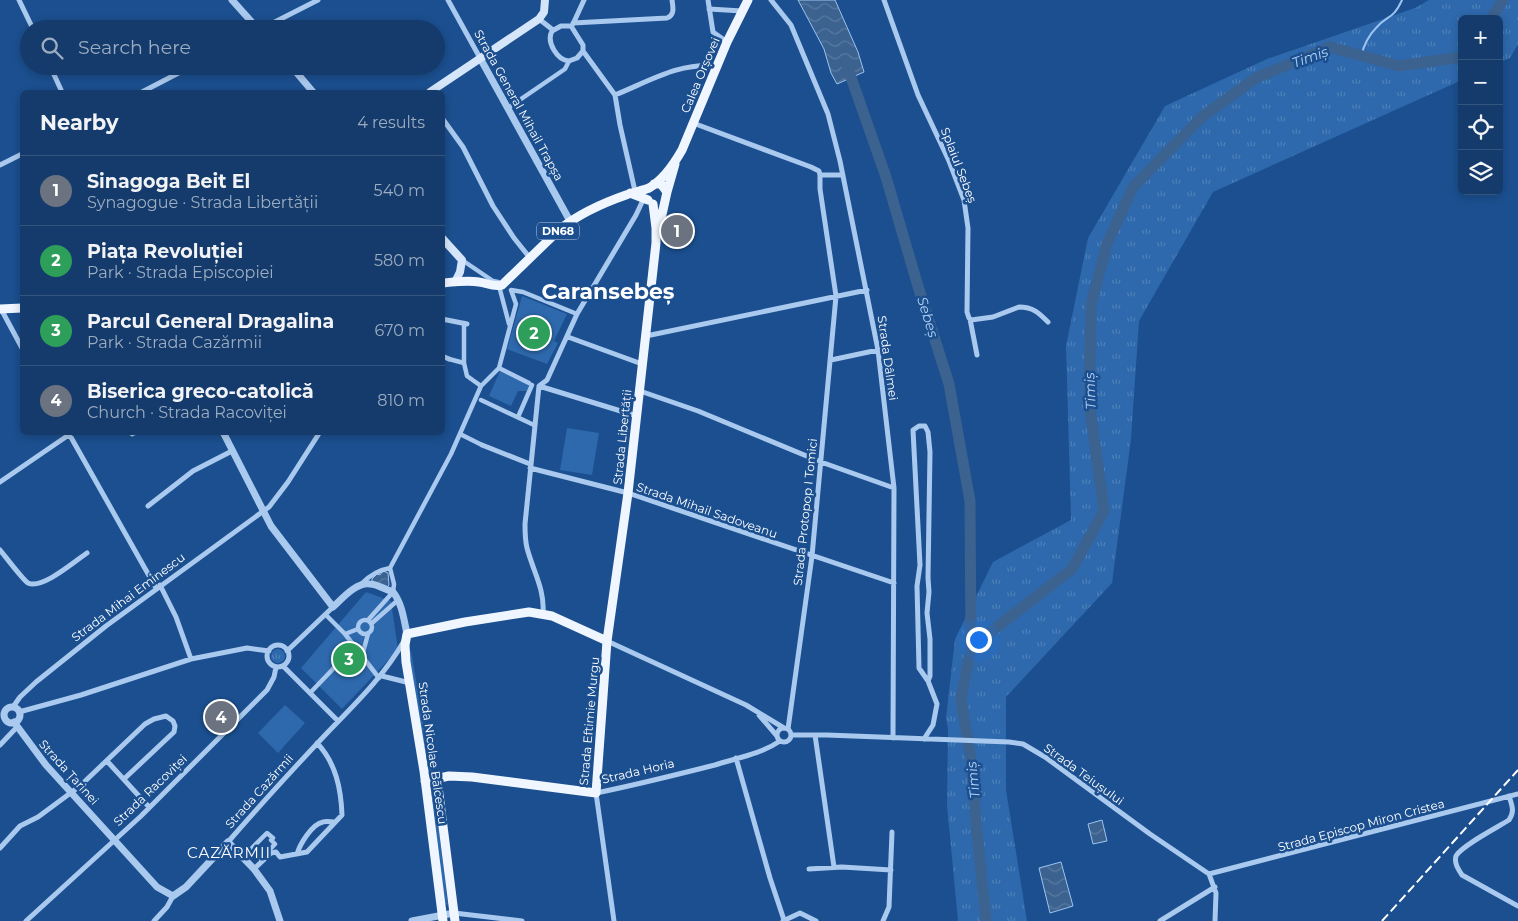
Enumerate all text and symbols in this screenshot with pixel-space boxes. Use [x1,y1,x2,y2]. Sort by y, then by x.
map controls [1458,15,1503,195]
button: + [1458,15,1503,60]
search box [20,20,445,75]
street label: Strada General Mihail Trapșa [471,27,567,183]
icon: search [38,34,66,62]
street label: Calea Orșovei [677,35,723,115]
text: Search here [78,36,191,59]
water label: Timiș [1289,42,1331,72]
button: − [1458,60,1503,105]
button: locate [1458,105,1503,150]
text: Nearby [40,110,119,135]
text: 4 results [357,113,425,132]
street label: Splaiul Sebeș [938,125,980,205]
button: layers [1458,150,1503,195]
text: Sinagoga Beit El [87,170,250,193]
text: 1 [53,181,59,200]
text: 540 m [374,181,425,200]
text: Synagogue · Strada Libertății [87,193,318,212]
pin: 1 [661,212,693,250]
road number: DN68 [537,222,579,240]
text: Piața Revoluției [87,240,243,263]
text: 2 [51,251,61,270]
text: 580 m [374,251,425,270]
text: Park · Strada Episcopiei [87,263,274,282]
district label: Caransebeș [541,278,675,305]
water label: Sebeș [913,294,943,340]
text: Parcul General Dragalina [87,310,334,333]
pin: 2 [518,314,550,352]
street label: Strada Dâlmei [875,315,901,401]
text: 3 [51,321,61,340]
text: 670 m [375,321,425,340]
text: Park · Strada Cazărmii [87,333,262,352]
water label: Timiș [1080,372,1100,410]
text: Biserica greco-catolică [87,380,314,403]
street label: Strada Libertății [610,389,634,485]
text: 4 [50,391,62,410]
text: 810 m [377,391,425,410]
text: Church · Strada Racoviței [87,403,287,422]
street label: Strada Protopop I Tomici [790,438,820,586]
street label: Strada Mihail Sadoveanu [635,479,779,541]
street label: Strada Mihai Eminescu [68,549,188,645]
your location [966,627,992,653]
pin: 3 [333,640,365,678]
street label: Strada Eftimie Murgu [576,656,602,786]
street label: Strada Nicolae Bălcescu [416,681,450,825]
pin: 4 [205,698,237,736]
street label: Strada Țarinei [36,736,102,808]
street label: Strada Teiușului [1041,740,1127,808]
street label: Strada Racoviței [110,751,190,829]
street label: Strada Cazărmii [222,751,296,831]
street label: Strada Horia [600,755,676,787]
water label: Timiș [962,760,984,799]
street label: Strada Episcop Miron Cristea [1276,796,1446,854]
district label: CAZĂRMII [187,843,271,862]

